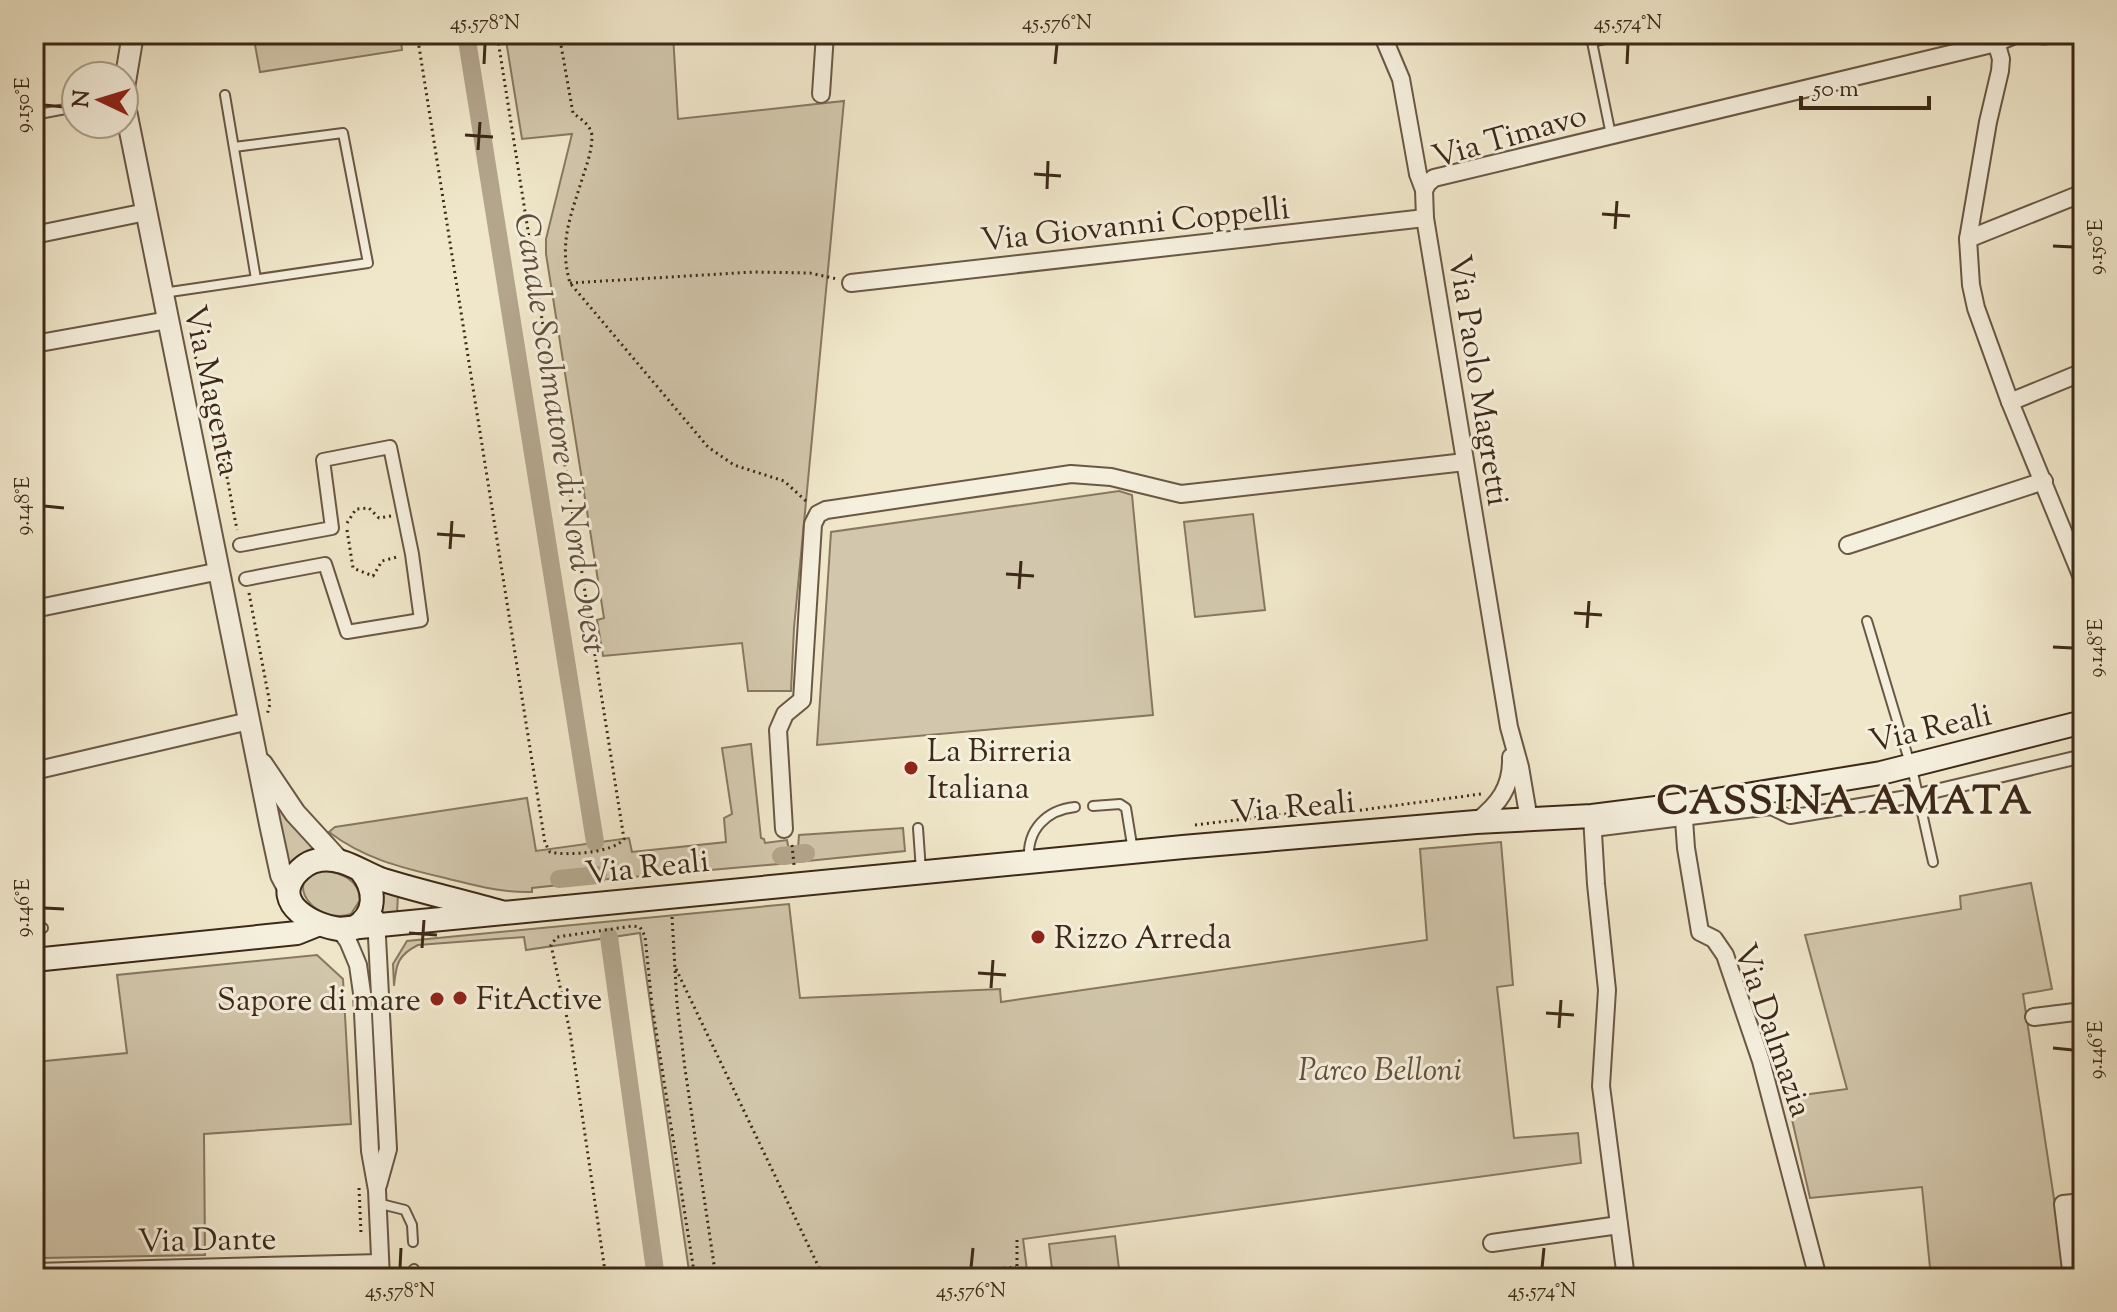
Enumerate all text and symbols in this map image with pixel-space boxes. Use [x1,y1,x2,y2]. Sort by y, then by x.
text: 45.578°N [450,10,520,39]
text: 45.576°N [1022,10,1092,39]
text: 45.574°N [1594,10,1662,39]
north arrow [60,60,140,140]
scale bar [1801,60,1929,110]
text: 50 m [1811,73,1859,107]
text: 9.150°E [10,77,39,133]
text: N [66,89,100,109]
street label: Via Timavo [1427,94,1592,182]
street label: Via Giovanni Coppelli [979,187,1292,265]
water label: Canale Scolmatore di Nord Ovest [499,210,618,657]
text: 9.150°E [2083,219,2112,275]
street label: Via Paolo Magretti [1434,252,1520,509]
street label: Via Magenta [170,301,251,480]
text: 9.148°E [10,477,39,535]
text: 9.148°E [2083,619,2112,677]
street label: Via Reali [1865,694,1996,766]
place label: La Birreria Italiana [927,730,1072,813]
marker: La Birreria Italiana [902,759,920,777]
district label: CASSINA AMATA [1657,775,2033,832]
street label: Via Reali [1229,781,1357,837]
street label: Via Reali [583,840,712,898]
text: 9.146°E [10,879,39,937]
place label: Rizzo Arreda [1054,917,1232,963]
marker: Rizzo Arreda [1029,928,1047,946]
street label: Via Dalmazia [1720,938,1822,1124]
place label: FitActive [476,978,602,1024]
place label: Sapore di mare [217,979,421,1025]
marker: FitActive [451,989,469,1007]
marker: Sapore di mare [428,990,446,1008]
text: 9.146°E [2083,1021,2112,1079]
park label: Parco Belloni [1298,1049,1462,1095]
street label: Via Dante [137,1218,277,1266]
text: 45.578°N [365,1278,435,1307]
text: 45.576°N [936,1278,1006,1307]
text: 45.574°N [1508,1278,1576,1307]

